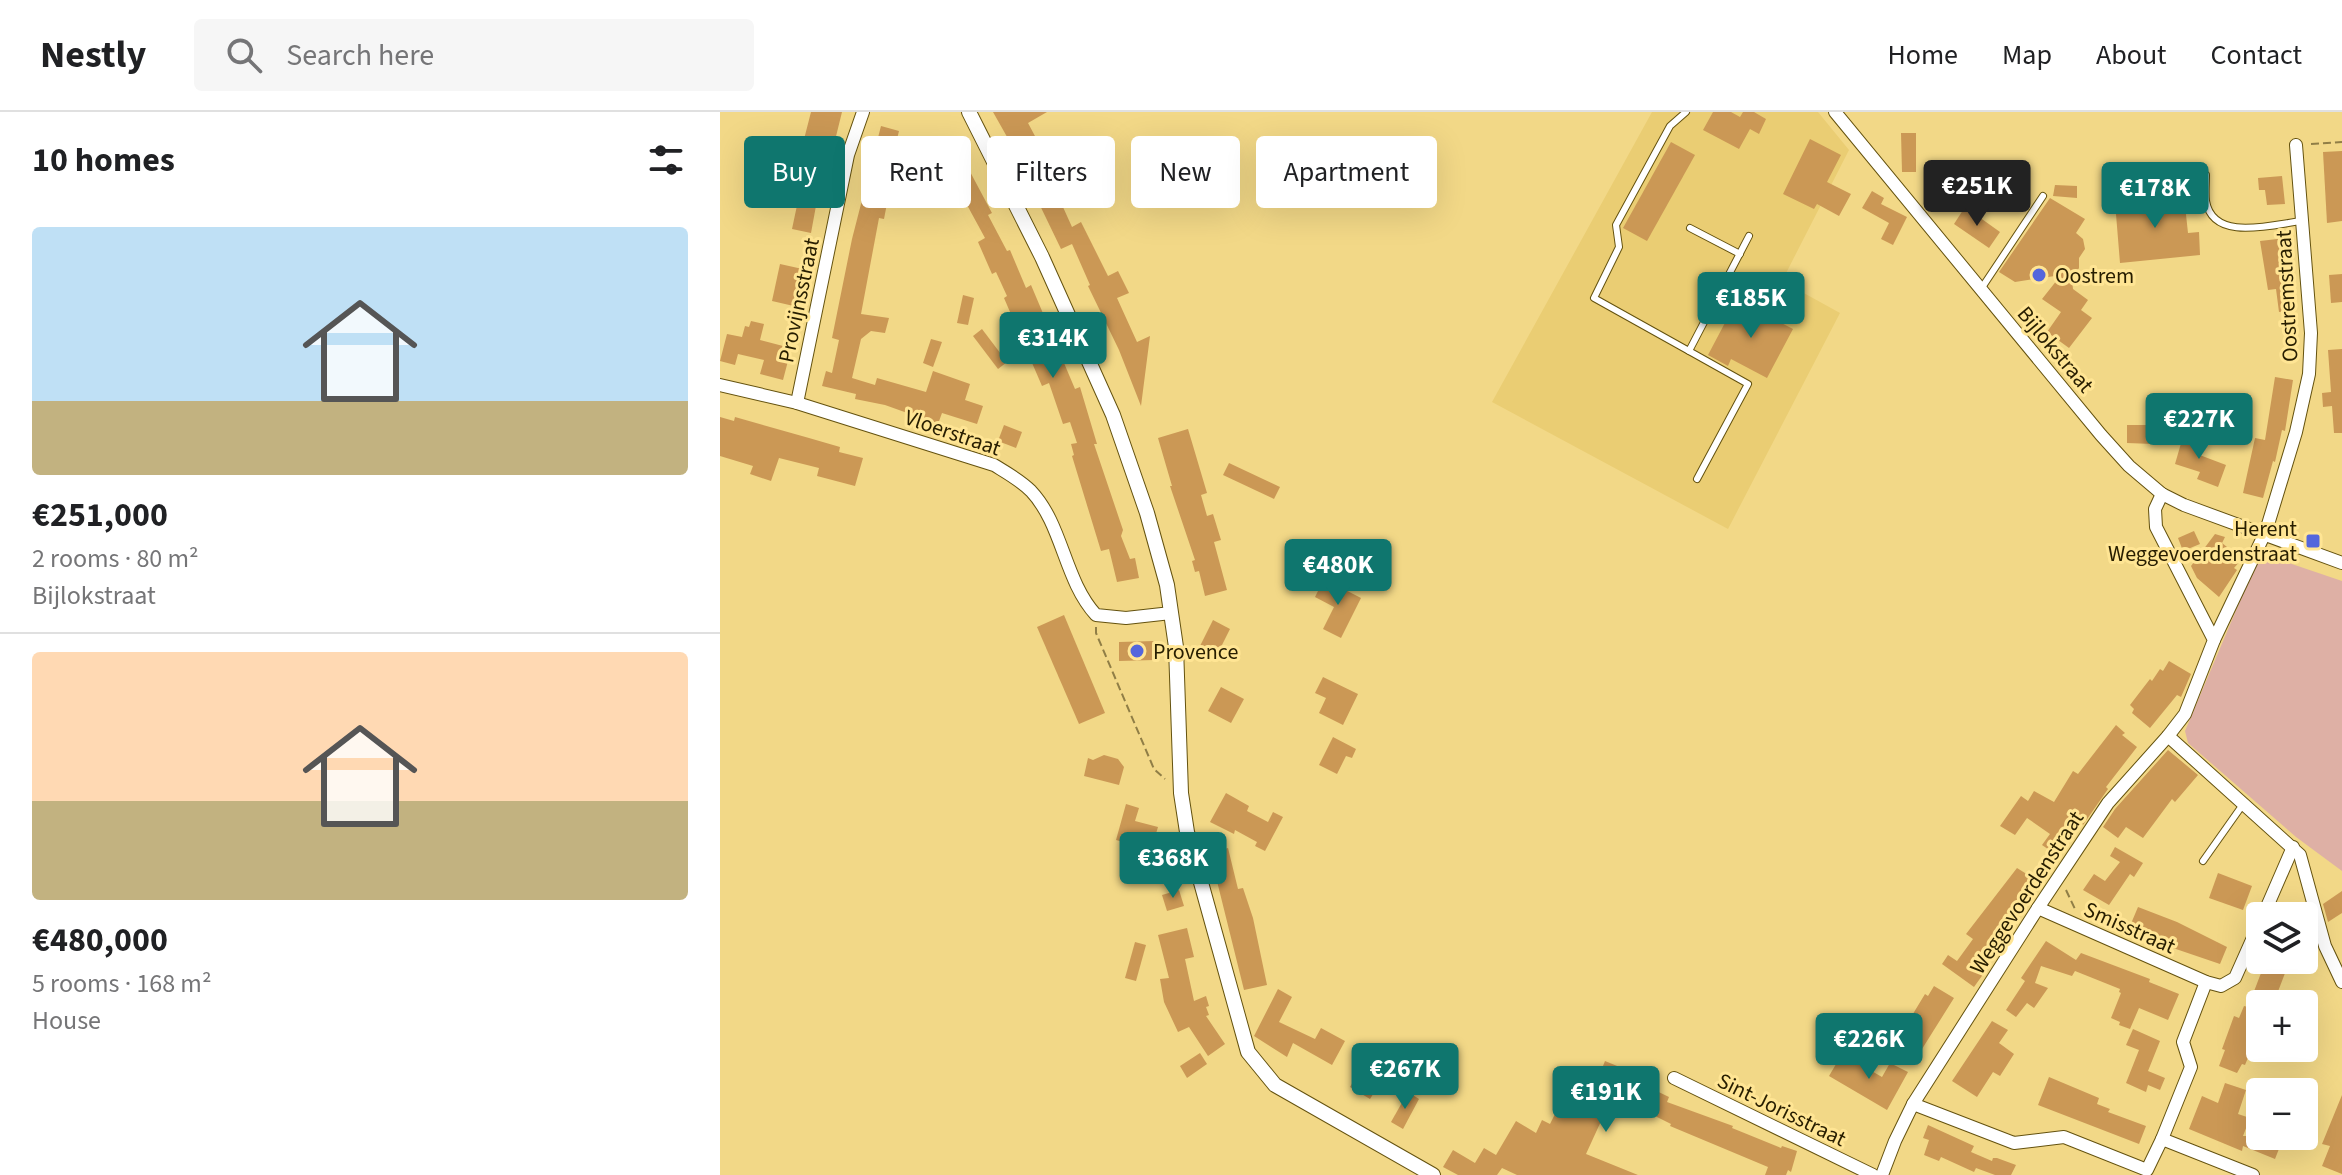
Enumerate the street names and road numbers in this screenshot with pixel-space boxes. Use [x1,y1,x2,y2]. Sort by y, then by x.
street label: Oostremstraat [2268,229,2306,363]
street label: Provijnsstraat [770,234,828,366]
street label: Bijlokstraat [2009,299,2102,401]
street label: Vloerstraat [900,402,1006,465]
street label: Weggevoerdenstraat [1962,804,2092,981]
street label: Smisstraat [2079,894,2181,963]
street label: Sint-Jorisstraat [1712,1065,1852,1155]

